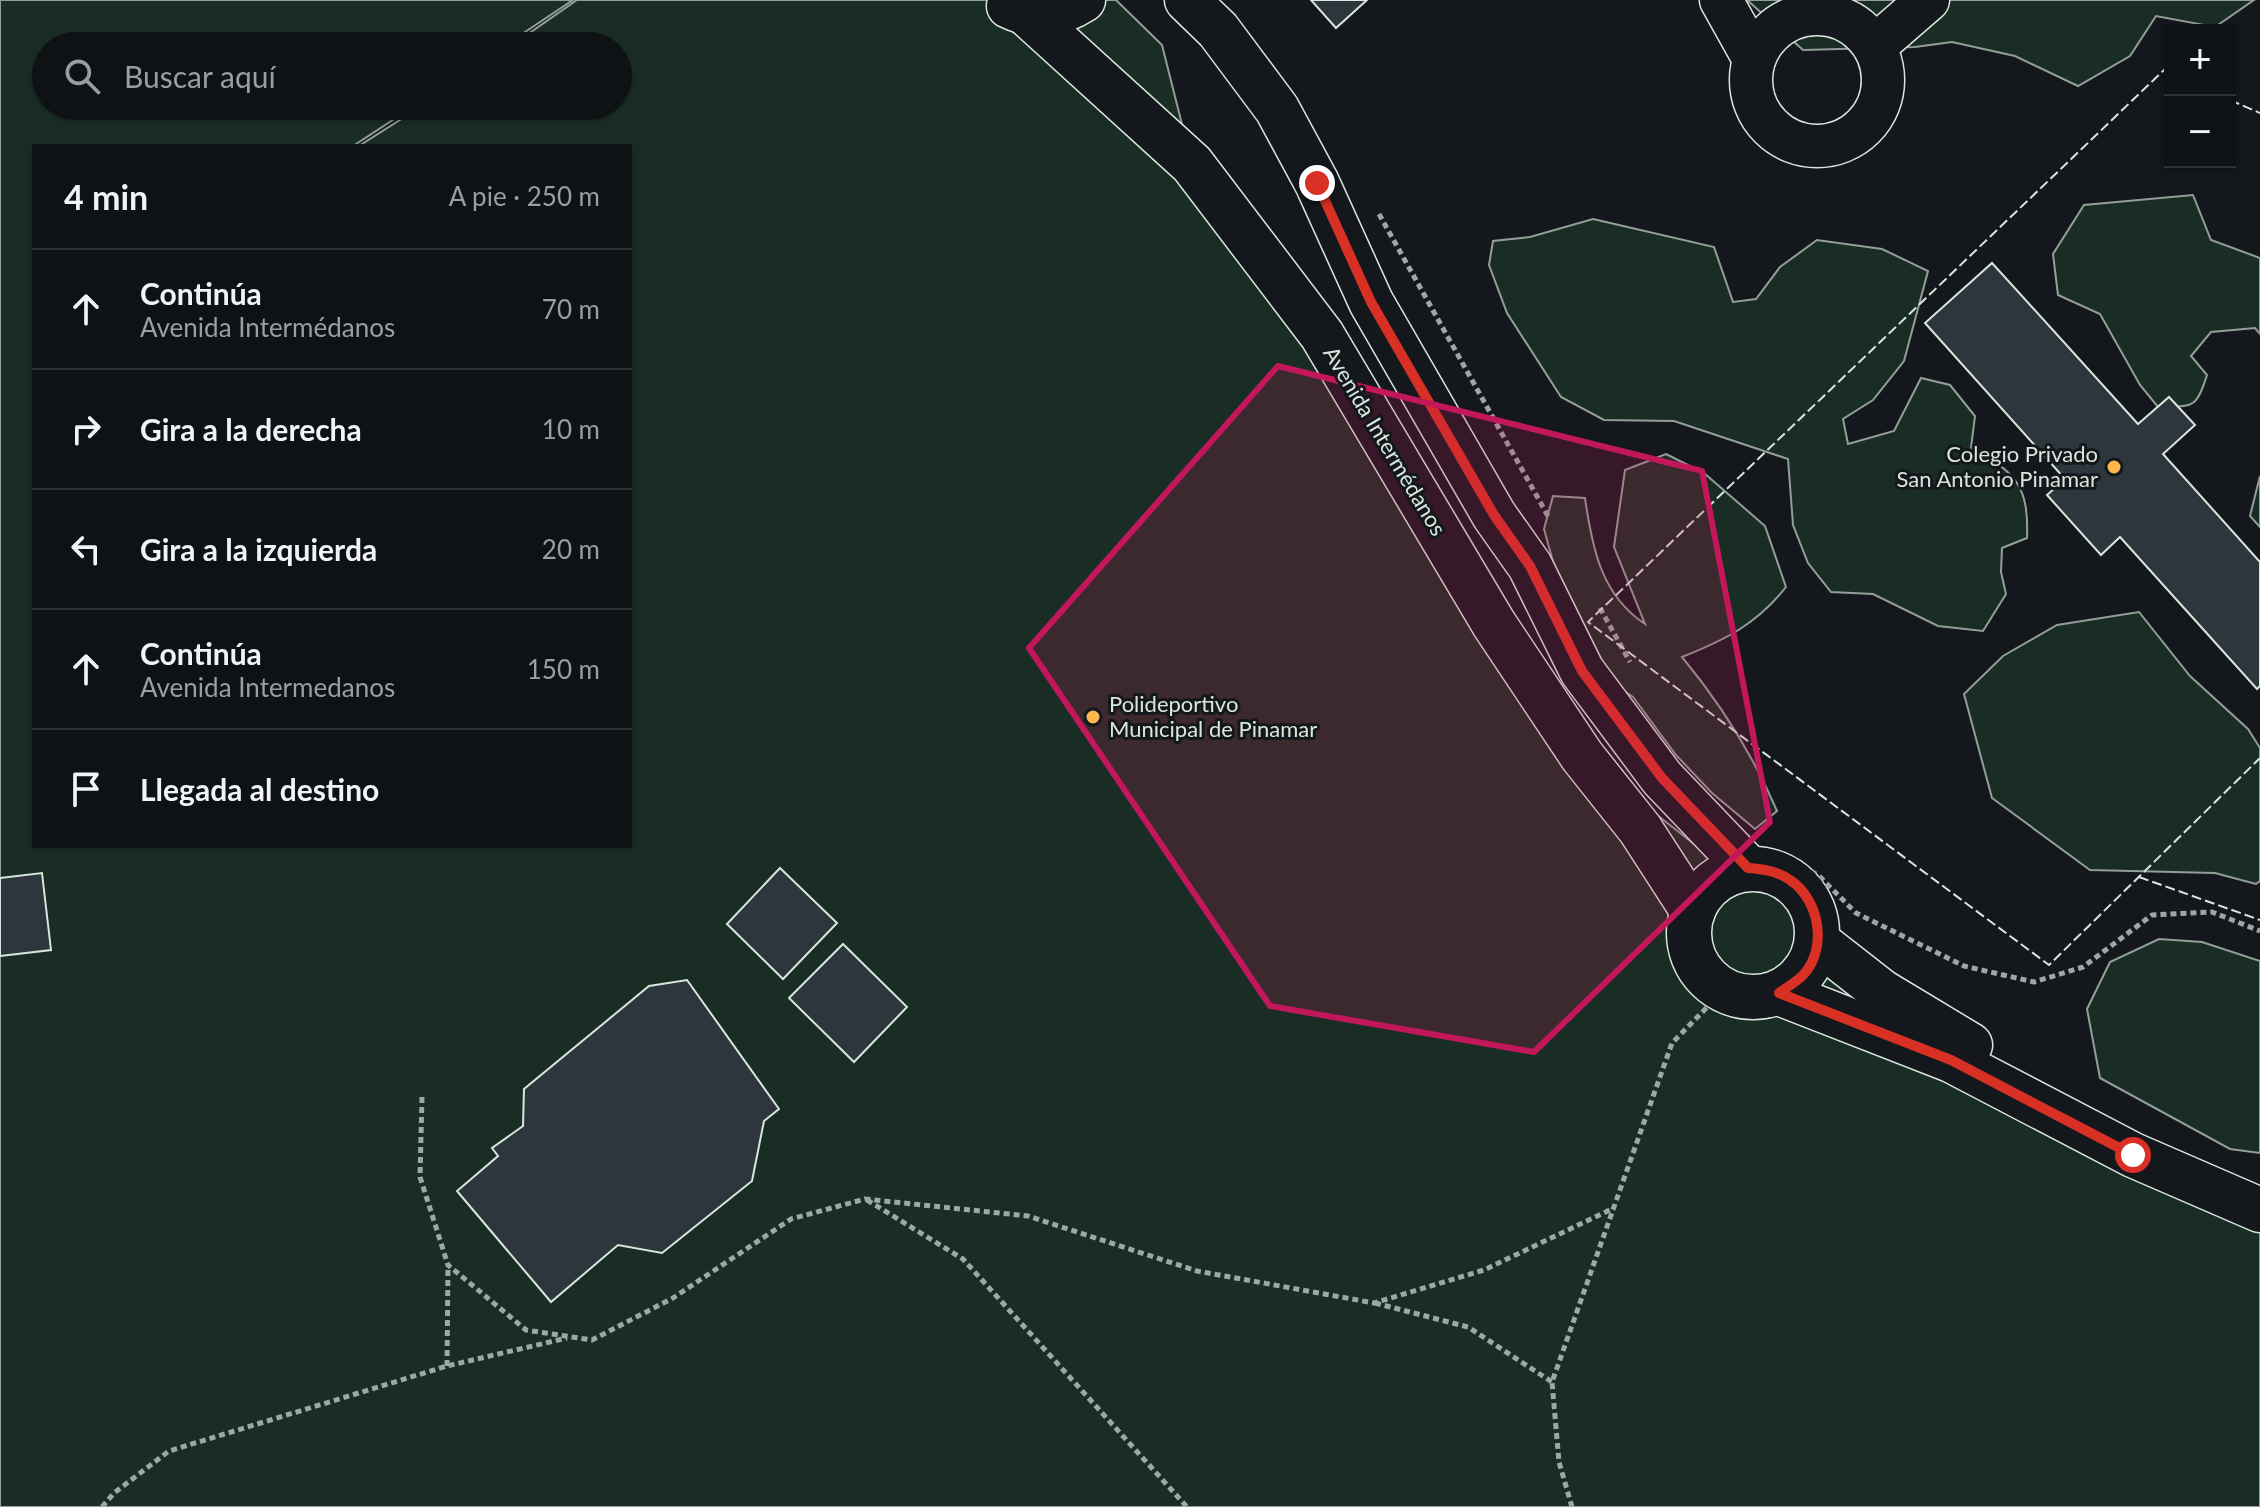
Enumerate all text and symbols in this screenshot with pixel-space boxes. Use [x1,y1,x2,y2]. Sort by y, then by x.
map controls [2164,24,2236,168]
button: + [2164,24,2236,96]
search box [32,32,632,120]
icon: search [60,54,104,98]
text: Buscar aquí [124,58,276,94]
button: − [2164,96,2236,168]
route end [1299,165,1335,201]
text: 4 min [64,176,148,217]
text: A pie · 250 m [449,180,600,212]
text: Continúa [140,275,262,311]
icon: ahead [64,287,108,331]
text: 70 m [542,293,600,325]
text: Avenida Intermédanos [140,311,395,343]
street label: Avenida Intermédanos [1318,341,1453,540]
icon: right [64,407,108,451]
text: Gira a la derecha [140,411,362,447]
text: 10 m [542,413,600,445]
place label: Colegio Privado San Antonio Pinamar [1897,440,2098,492]
marker: Colegio Privado San Antonio Pinamar [2105,458,2123,476]
icon: left [64,527,108,571]
text: Gira a la izquierda [140,531,377,567]
text: 20 m [542,533,600,565]
text: Continúa [140,635,262,671]
icon: ahead [64,647,108,691]
text: 150 m [527,653,600,685]
text: Avenida Intermedanos [140,671,395,703]
place label: Polideportivo Municipal de Pinamar [1109,690,1317,742]
marker: Polideportivo Municipal de Pinamar [1084,708,1102,726]
icon: arrive [64,767,108,811]
text: Llegada al destino [140,771,379,807]
route start [2115,1137,2151,1173]

